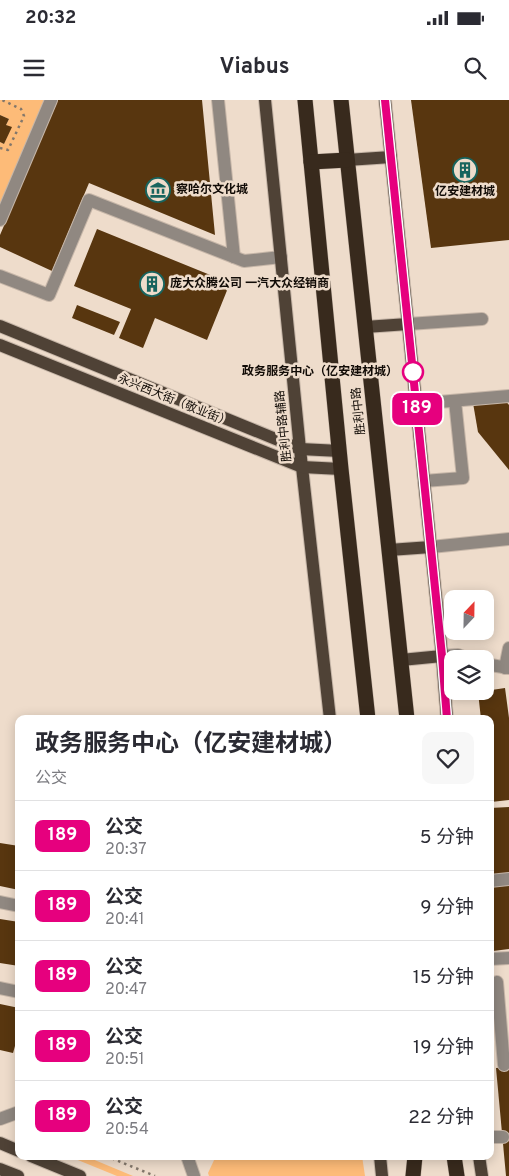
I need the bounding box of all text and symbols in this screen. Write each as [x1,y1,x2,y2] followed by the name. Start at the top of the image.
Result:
[25,6,76,30] text: 20:32
[20,54,48,82] icon: menu
[219,54,290,81] text: Viabus
[461,54,489,82] icon: search
[452,157,478,183] building icon: 亿安建材城
[145,177,171,203] museum icon: 察哈尔文化城
[176,182,248,198] place label: 察哈尔文化城
[435,184,495,200] place label: 亿安建材城
[139,271,165,297] building icon: 庞大众腾公司 一汽大众经销商
[170,276,329,292] place label: 庞大众腾公司 一汽大众经销商
[402,361,424,383] marker: 政务服务中心（亿安建材城）
[242,364,398,380] place label: 政务服务中心（亿安建材城）
[115,371,233,431] street label: 永兴西大街（敬业街）
[349,386,369,436] street label: 胜利中路
[272,389,296,463] street label: 胜利中路辅路
[388,393,446,425] line badge: 189
[402,397,432,420] text: 189
[444,590,494,640] north arrow
[444,590,494,700] map controls
[444,650,494,700] button: layers
[35,730,347,760] text: 政务服务中心（亿安建材城）
[422,732,474,784] button: heart
[35,769,67,789] text: 公交
[105,816,143,840] text: 公交
[48,824,77,847] text: 189
[420,826,474,850] text: 5 分钟
[105,840,147,860] text: 20:37
[105,886,143,910] text: 公交
[48,894,77,917] text: 189
[420,896,474,920] text: 9 分钟
[105,910,145,930] text: 20:41
[105,956,143,980] text: 公交
[48,964,77,987] text: 189
[413,966,474,990] text: 15 分钟
[105,980,147,1000] text: 20:47
[105,1026,143,1050] text: 公交
[48,1034,77,1057] text: 189
[413,1036,474,1060] text: 19 分钟
[105,1050,145,1070] text: 20:51
[105,1096,143,1120] text: 公交
[48,1104,77,1127] text: 189
[408,1106,474,1130] text: 22 分钟
[105,1120,149,1140] text: 20:54

